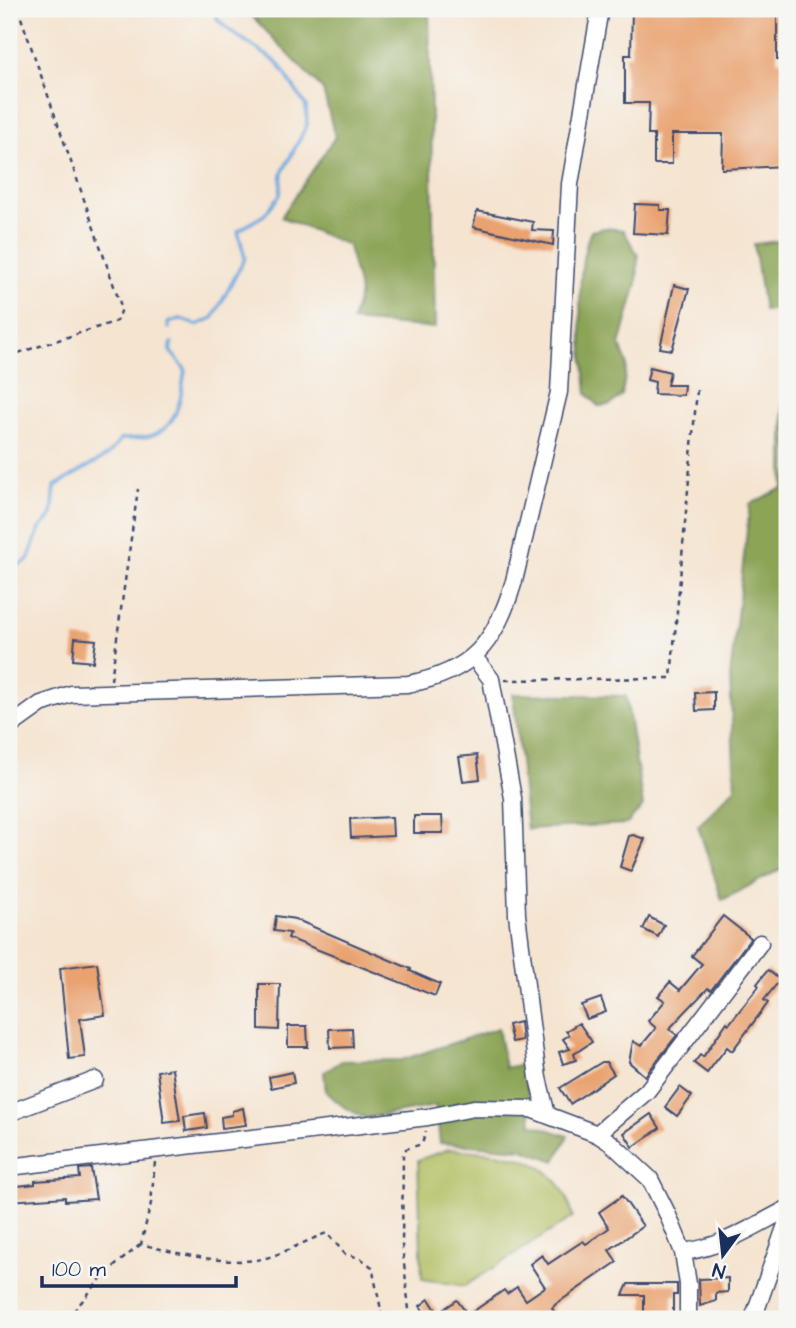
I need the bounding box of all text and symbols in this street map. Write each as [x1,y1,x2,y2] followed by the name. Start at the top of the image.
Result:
[688,1220,758,1290] north arrow
[42,1244,236,1288] scale bar
[52,1255,107,1284] text: 100 m
[710,1255,728,1285] text: N

